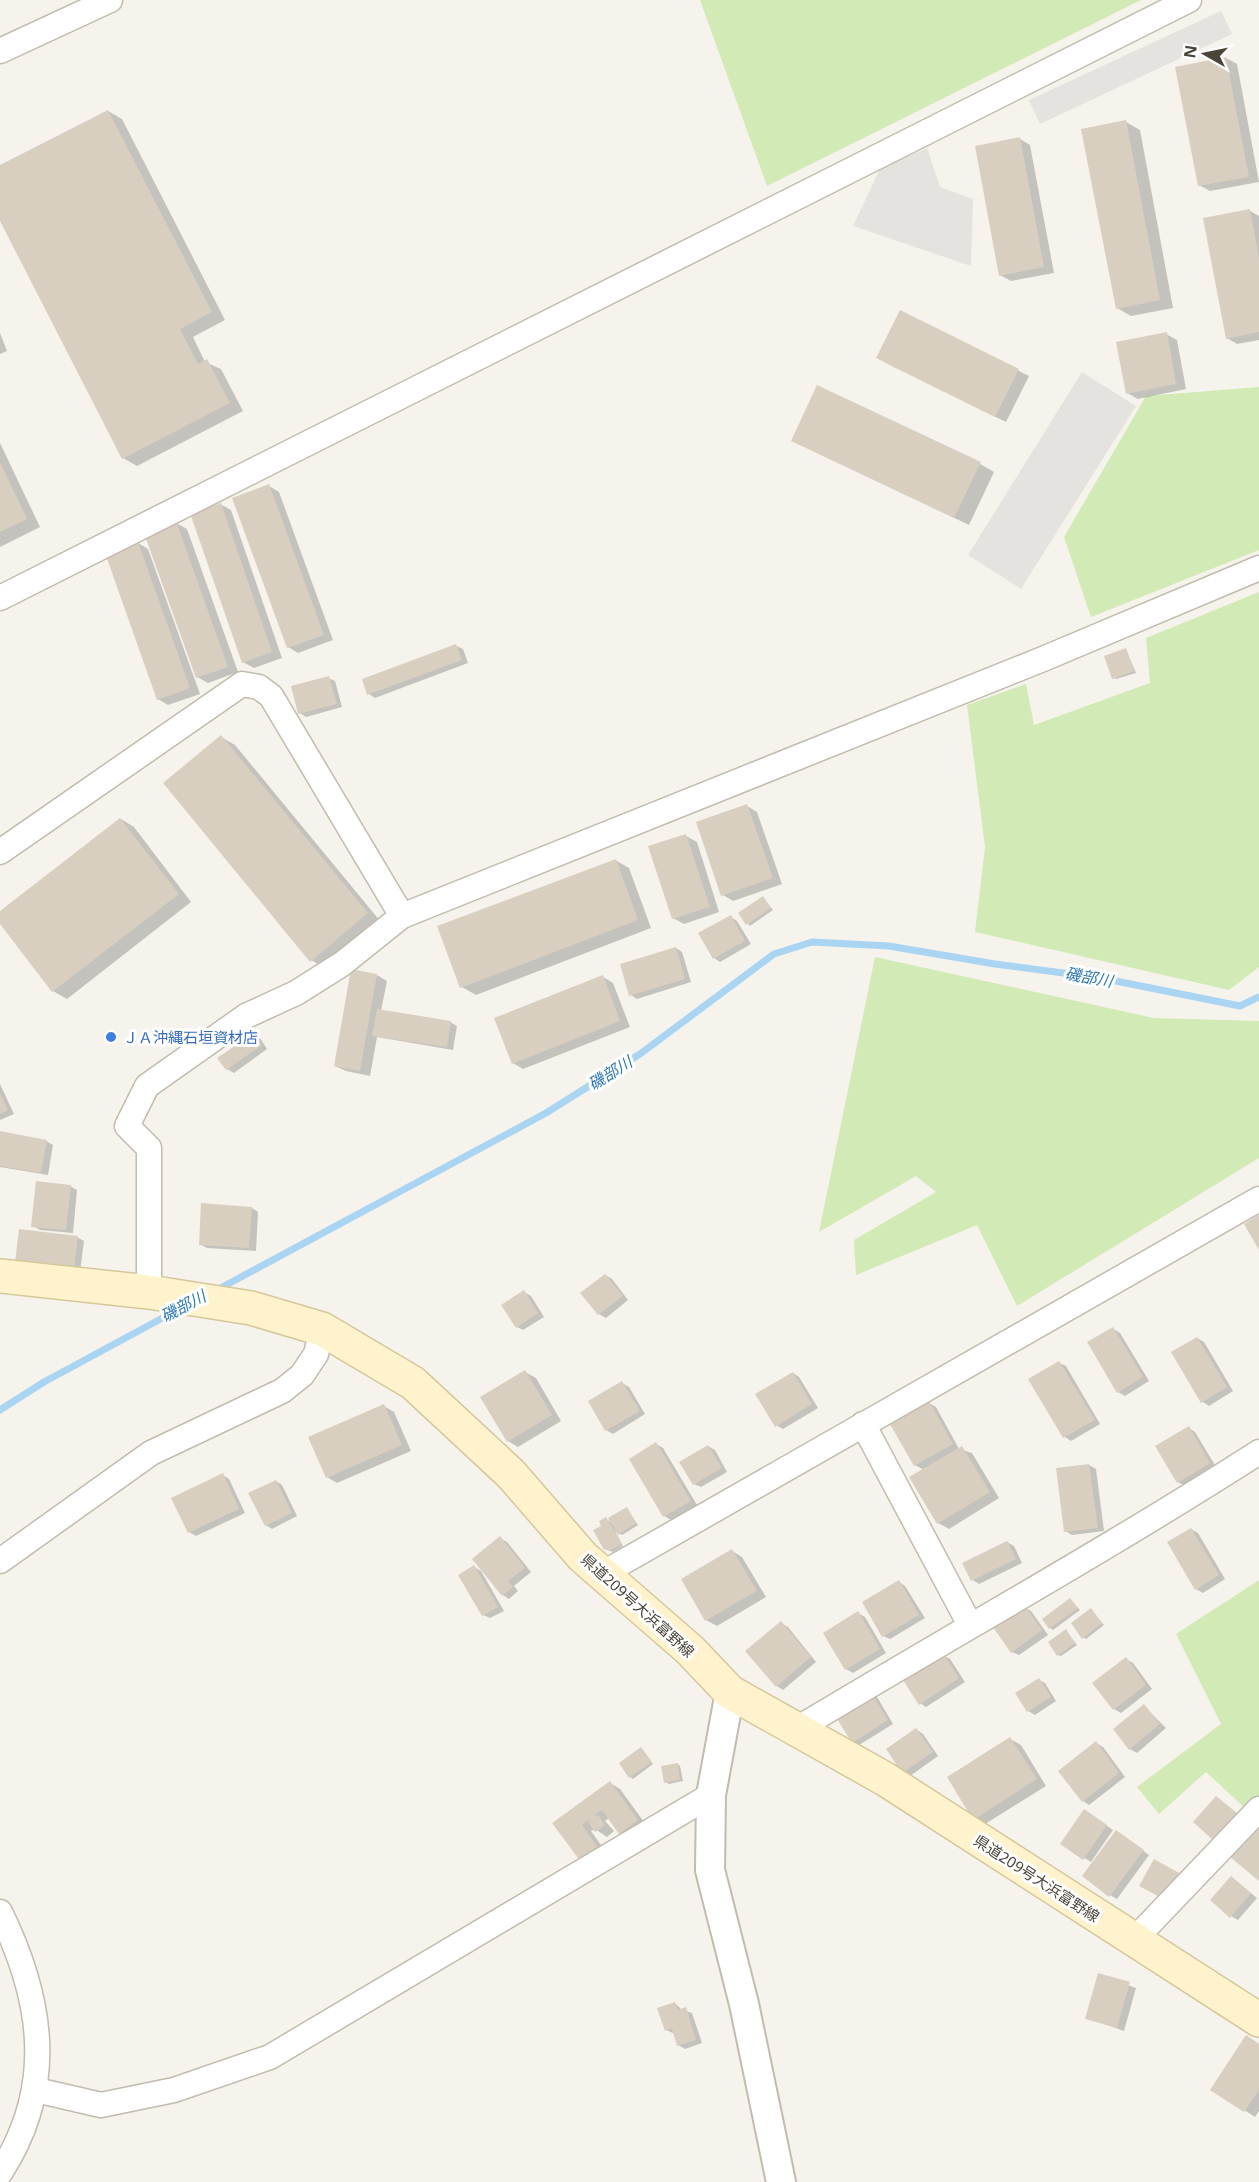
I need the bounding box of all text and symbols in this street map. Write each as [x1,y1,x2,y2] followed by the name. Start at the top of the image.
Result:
[1175,24,1235,84] north arrow
[1178,44,1202,60] text: N
[1063,962,1117,992] water label: 磯部川
[123,1027,258,1047] place label: ＪＡ沖縄石垣資材店
[104,1030,118,1044] marker: ＪＡ沖縄石垣資材店
[584,1050,638,1095] water label: 磯部川
[157,1284,211,1327] water label: 磯部川
[577,1549,699,1661] street label: 県道209号大浜富野線
[970,1830,1104,1926] street label: 県道209号大浜富野線

